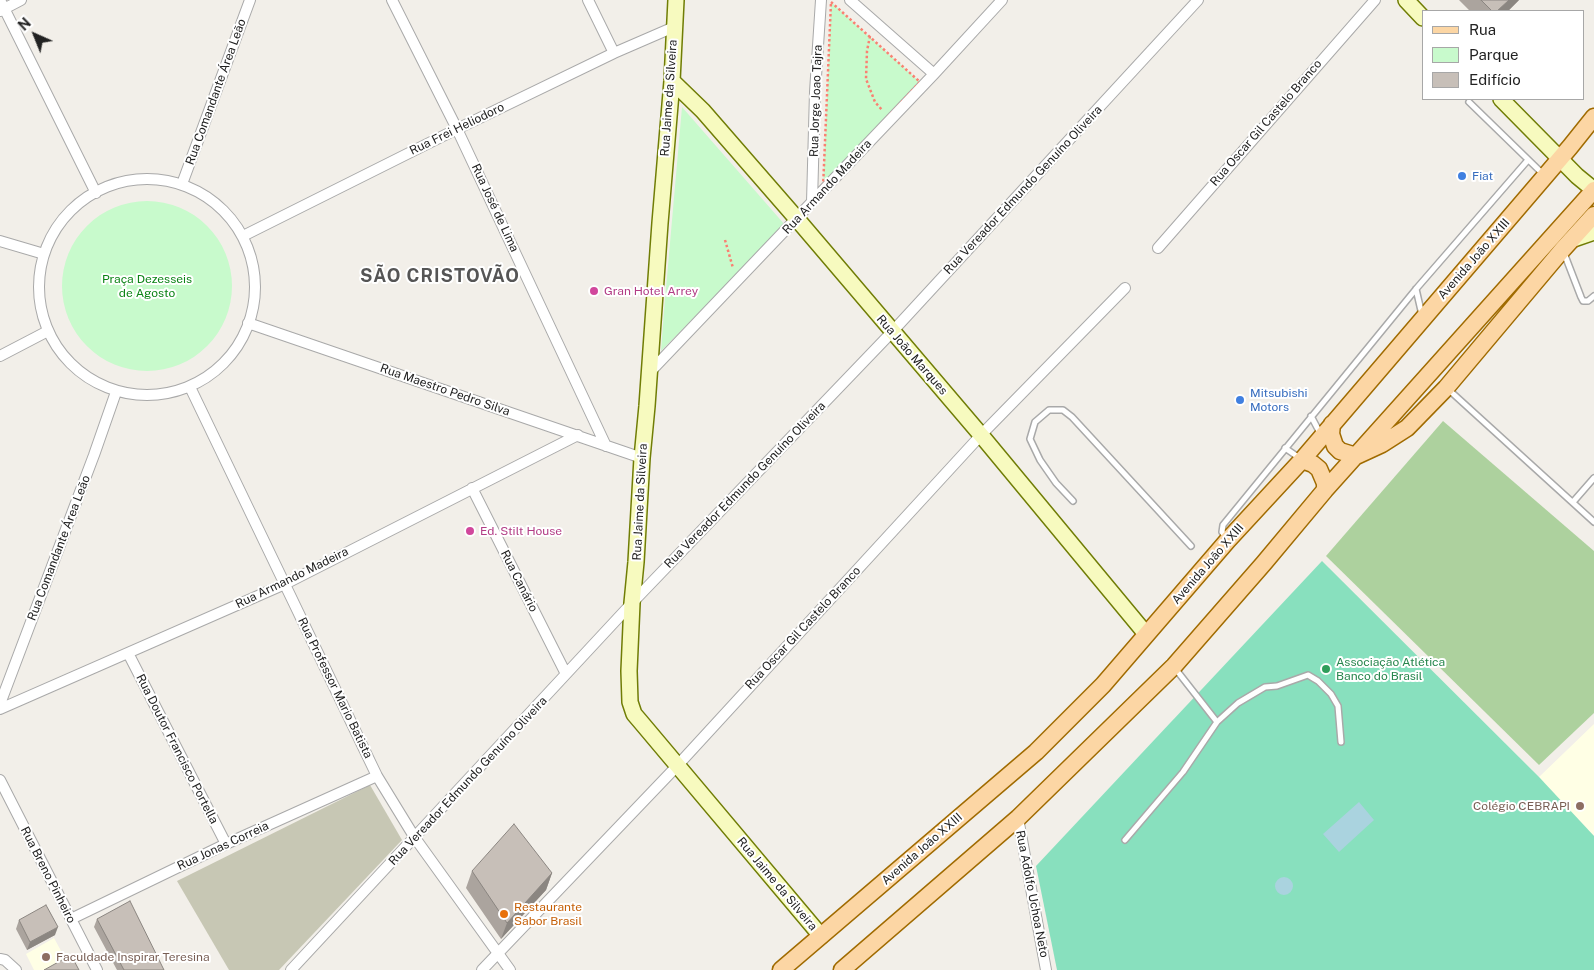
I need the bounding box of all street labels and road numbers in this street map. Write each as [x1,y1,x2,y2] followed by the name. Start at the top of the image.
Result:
[183,17,249,167] street label: Rua Comandante Área Leão
[658,39,680,157] street label: Rua Jaime da Silveira
[807,45,825,157] street label: Rua Jorge Joao Tajra
[1207,57,1325,189] street label: Rua Oscar Gil Castelo Branco
[407,100,507,158] street label: Rua Frei Heliodoro
[941,103,1105,277] street label: Rua Vereador Edmundo Genuíno Oliveira
[779,137,875,237] street label: Rua Armando Madeira
[468,162,522,254] street label: Rua José de Lima
[1435,216,1513,302] street label: Avenida João XXIII
[873,312,951,398] street label: Rua João Marques
[378,361,512,419] street label: Rua Maestro Pedro Silva
[661,399,829,571] street label: Rua Vereador Edmundo Genuíno Oliveira
[630,443,650,561] street label: Rua Jaime da Silveira
[25,473,93,623] street label: Rua Comandante Área Leão
[1169,521,1247,607] street label: Avenida João XXIII
[233,544,351,612] street label: Rua Armando Madeira
[497,548,541,614] street label: Rua Canário
[742,564,864,692] street label: Rua Oscar Gil Castelo Branco
[295,615,375,761] street label: Rua Professor Mario Batista
[133,672,221,826] street label: Rua Doutor Francisco Portella
[386,694,550,868] street label: Rua Vereador Edmundo Genuíno Oliveira
[879,810,965,888] street label: Avenida João XXIII
[175,819,271,873] street label: Rua Jonas Correia
[17,824,79,926] street label: Rua Breno Pinheiro
[1013,829,1051,959] street label: Rua Adolfo Uchoa Neto
[734,835,820,933] street label: Rua Jaime da Silveira

